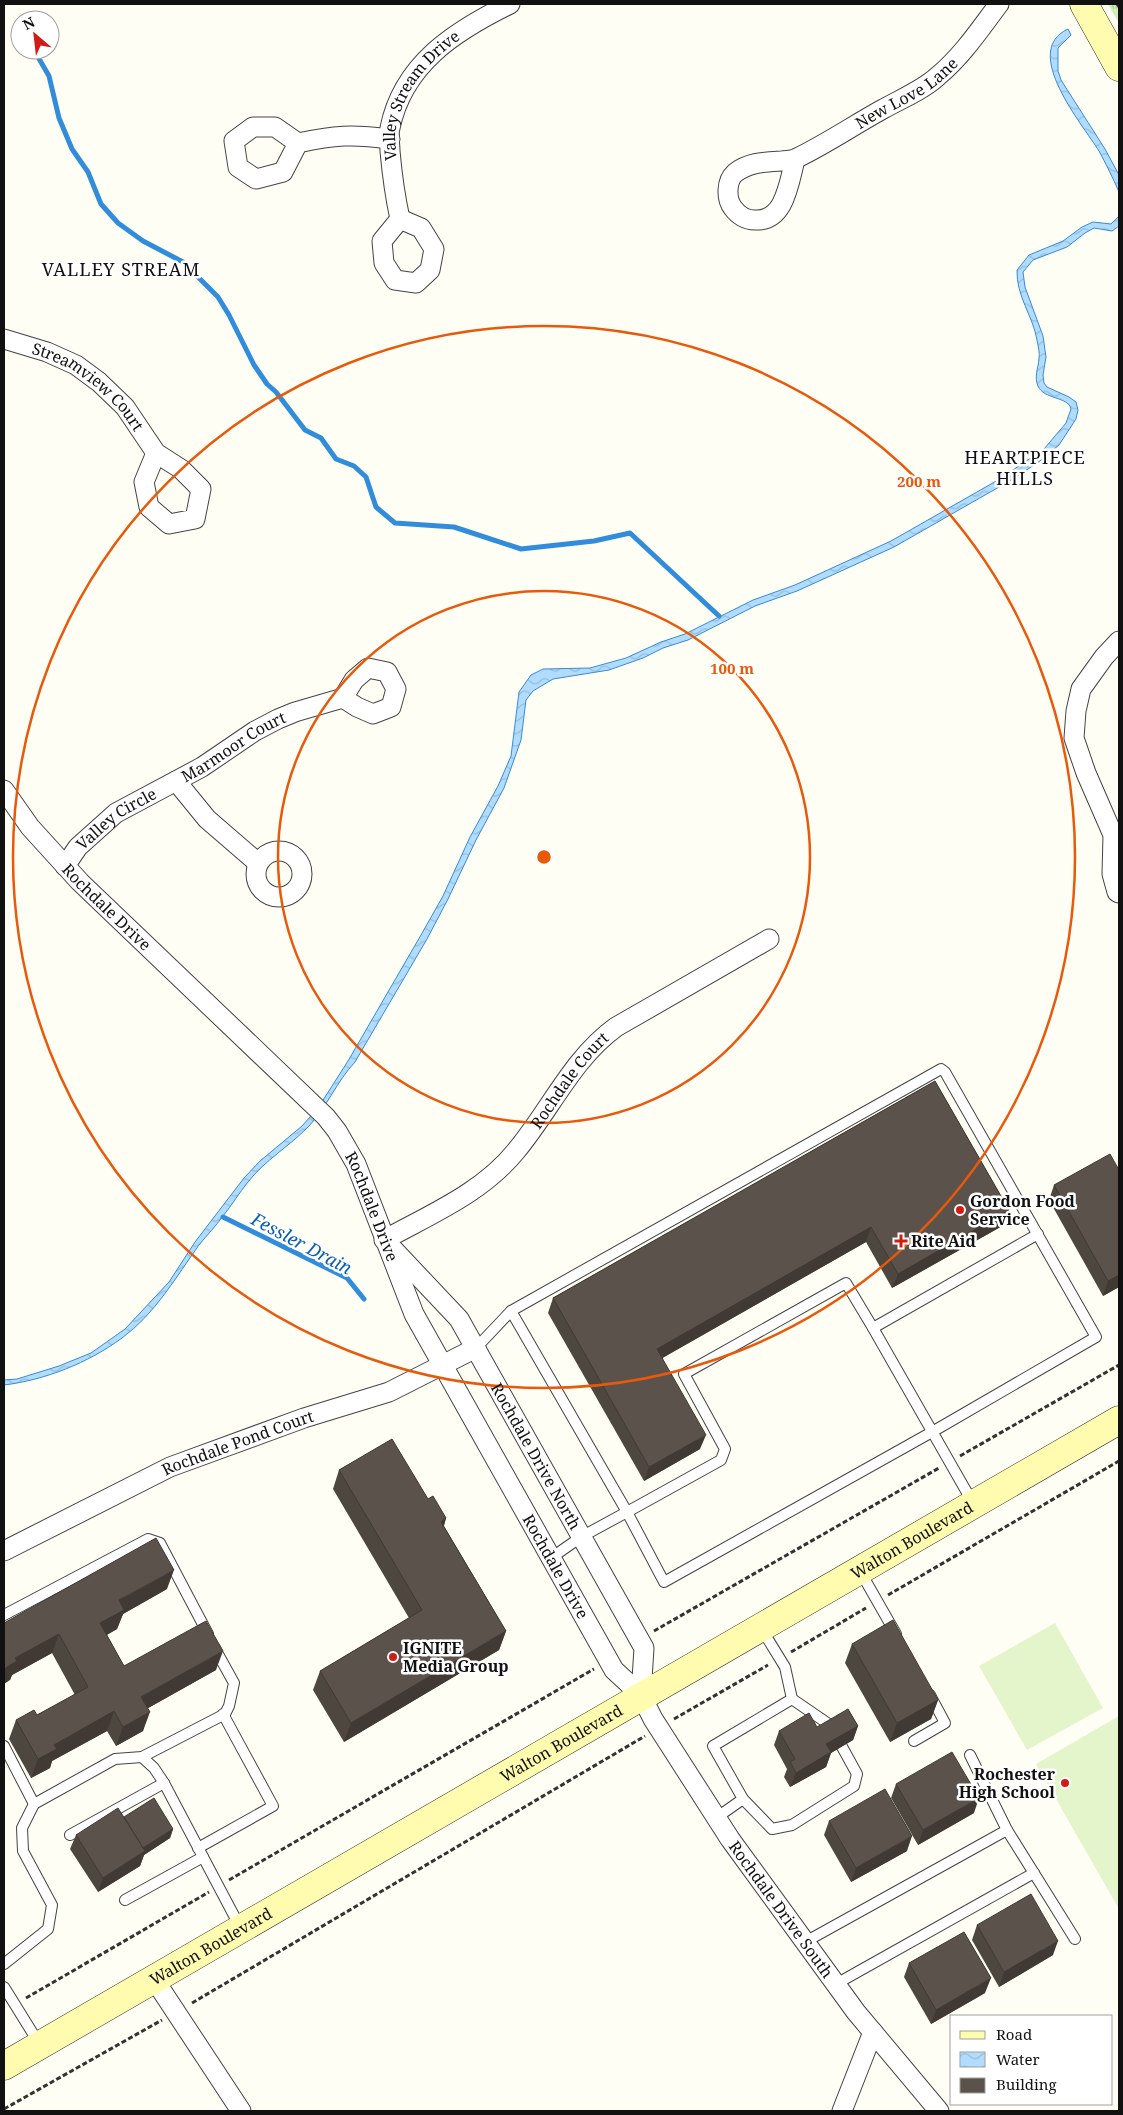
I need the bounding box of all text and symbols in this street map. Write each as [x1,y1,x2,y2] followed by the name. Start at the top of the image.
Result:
[10,10,60,60] north arrow
[19,12,38,34] text: N
[378,25,464,162] street label: Valley Stream Drive
[851,52,963,134] street label: New Love Lane
[42,257,200,281] district label: VALLEY STREAM
[30,337,149,436] street label: Streamview Court
[964,445,1086,490] district label: HEARTPIECE HILLS
[897,471,941,491] text: 200 m
[710,658,754,678] text: 100 m
[177,706,289,787] street label: Marmoor Court
[71,782,160,855] street label: Valley Circle
[535,848,553,866] centre of rings
[57,858,156,955] street label: Rochdale Drive
[525,1027,613,1133] street label: Rochdale Court
[340,1147,404,1265] street label: Rochdale Drive
[970,1190,1075,1230] place label: Gordon Food Service
[954,1204,966,1216] marker: Gordon Food Service
[247,1206,357,1280] water label: Fessler Drain
[911,1230,976,1252] place label: Rite Aid
[895,1235,907,1247] marker: Rite Aid
[486,1379,586,1534] street label: Rochdale Drive North
[158,1405,316,1480] street label: Rochdale Pond Court
[846,1496,977,1584] street label: Walton Boulevard
[518,1510,594,1623] street label: Rochdale Drive
[403,1637,509,1677] place label: IGNITE Media Group
[387,1651,399,1663] marker: IGNITE Media Group
[496,1699,627,1787] street label: Walton Boulevard
[959,1763,1056,1803] place label: Rochester High School
[1059,1777,1071,1789] marker: Rochester High School
[724,1836,839,1982] street label: Rochdale Drive South
[146,1902,276,1990] street label: Walton Boulevard
[950,2015,1113,2105] legend
[996,2024,1032,2044] text: Road
[996,2049,1039,2069] text: Water
[996,2074,1057,2094] text: Building

